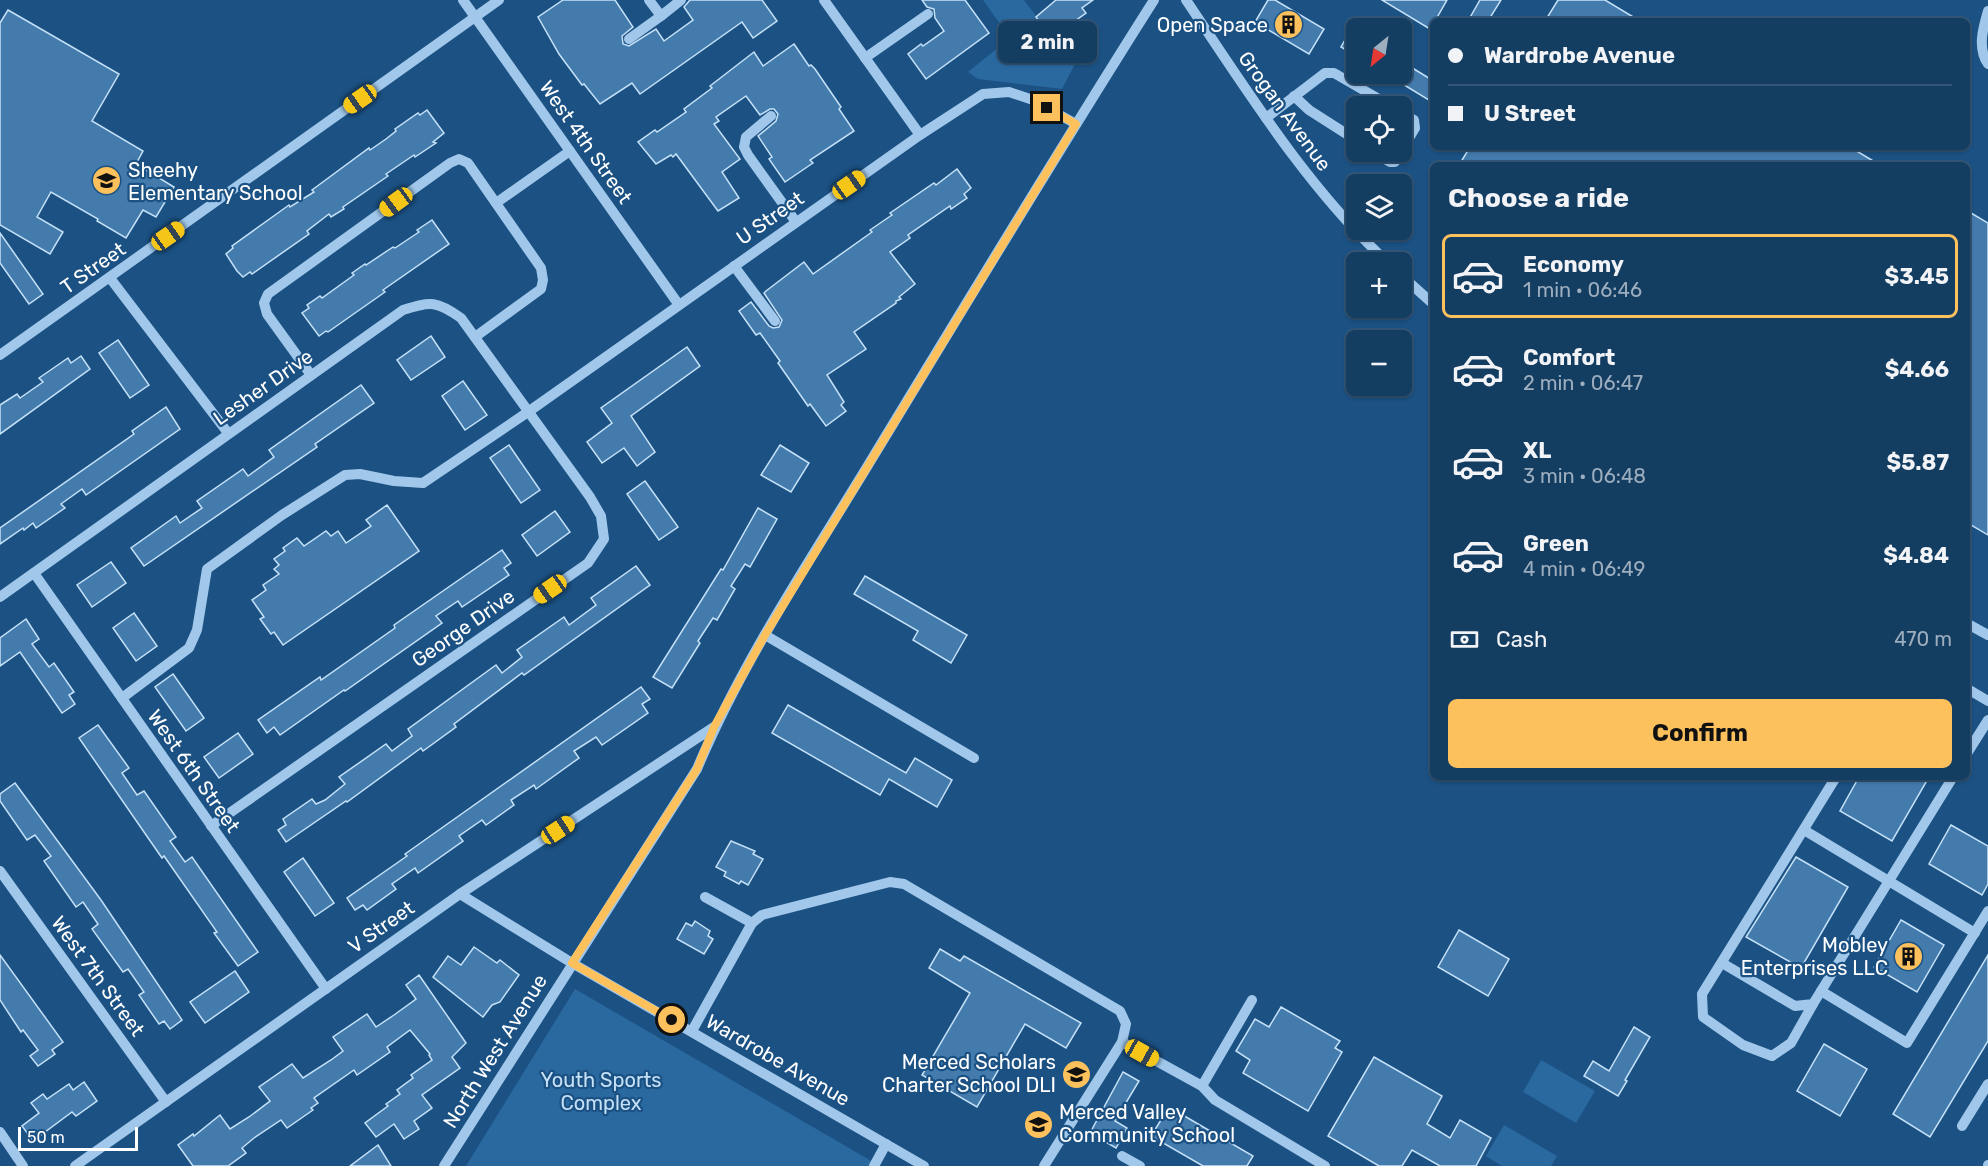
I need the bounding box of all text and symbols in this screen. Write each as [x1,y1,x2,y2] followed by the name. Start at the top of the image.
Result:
[1273,9,1305,41] building icon: Open Space
[1157,13,1268,37] place label: Open Space
[1346,18,1412,84] north arrow
[1346,18,1412,396] map controls
[998,21,1096,63] callout: 2 min
[1020,30,1075,54] text: 2 min
[1484,42,1675,69] text: Wardrobe Avenue
[1234,46,1336,176] street label: Grogan Avenue
[535,76,637,208] street label: West 4th Street
[340,81,380,117] car
[1033,94,1060,121] route end
[1346,96,1412,162] button: locate
[1484,100,1576,127] text: U Street
[128,158,303,205] place label: Sheehy Elementary School
[91,165,123,197] school or university icon: Sheehy Elementary School
[829,167,869,203] car
[1346,174,1412,240] button: layers
[1448,182,1629,214] text: Choose a ride
[376,184,416,220] car
[732,186,808,250] street label: U Street
[148,218,188,254] car
[56,237,130,299] street label: T Street
[1451,249,1505,303] icon: car
[1523,251,1624,278] text: Economy
[1346,252,1412,318] button: +
[1884,263,1949,290] text: $3.45
[1523,278,1642,302] text: 1 min · 06:46
[1346,330,1412,396] button: −
[1451,342,1505,396] icon: car
[209,344,317,430] street label: Lesher Drive
[1523,344,1615,371] text: Comfort
[1885,356,1949,383] text: $4.66
[1523,371,1643,395] text: 2 min · 06:47
[1451,435,1505,489] icon: car
[1523,437,1551,464] text: XL
[1887,449,1949,476] text: $5.87
[1523,464,1646,488] text: 3 min · 06:48
[1451,528,1505,582] icon: car
[1523,530,1589,557] text: Green
[1883,542,1949,569] text: $4.84
[1523,557,1645,581] text: 4 min · 06:49
[530,571,570,607] car
[407,584,519,672] street label: George Drive
[1448,623,1481,656] icon: cash
[1496,626,1547,653] text: Cash
[1894,627,1952,651] text: 470 m
[1448,699,1952,768] button: Confirm
[143,705,245,837] street label: West 6th Street
[538,813,578,847] car
[343,895,419,958] street label: V Street
[46,911,150,1041] street label: West 7th Street
[1741,933,1888,980] place label: Mobley Enterprises LLC
[1893,940,1925,972] building icon: Mobley Enterprises LLC
[438,970,552,1132] street label: North West Avenue
[658,1006,685,1033] route start
[702,1009,854,1111] street label: Wardrobe Avenue
[1122,1036,1162,1070] car
[882,1050,1056,1097] place label: Merced Scholars Charter School DLI
[1061,1058,1093,1090] school or university icon: Merced Scholars Charter School DLI
[540,1068,662,1115] park label: Youth Sports Complex
[1059,1100,1235,1147] place label: Merced Valley Community School
[1022,1108,1054,1140] school or university icon: Merced Valley Community School
[18,1124,138,1152] scale bar
[27,1128,65,1147] text: 50 m

